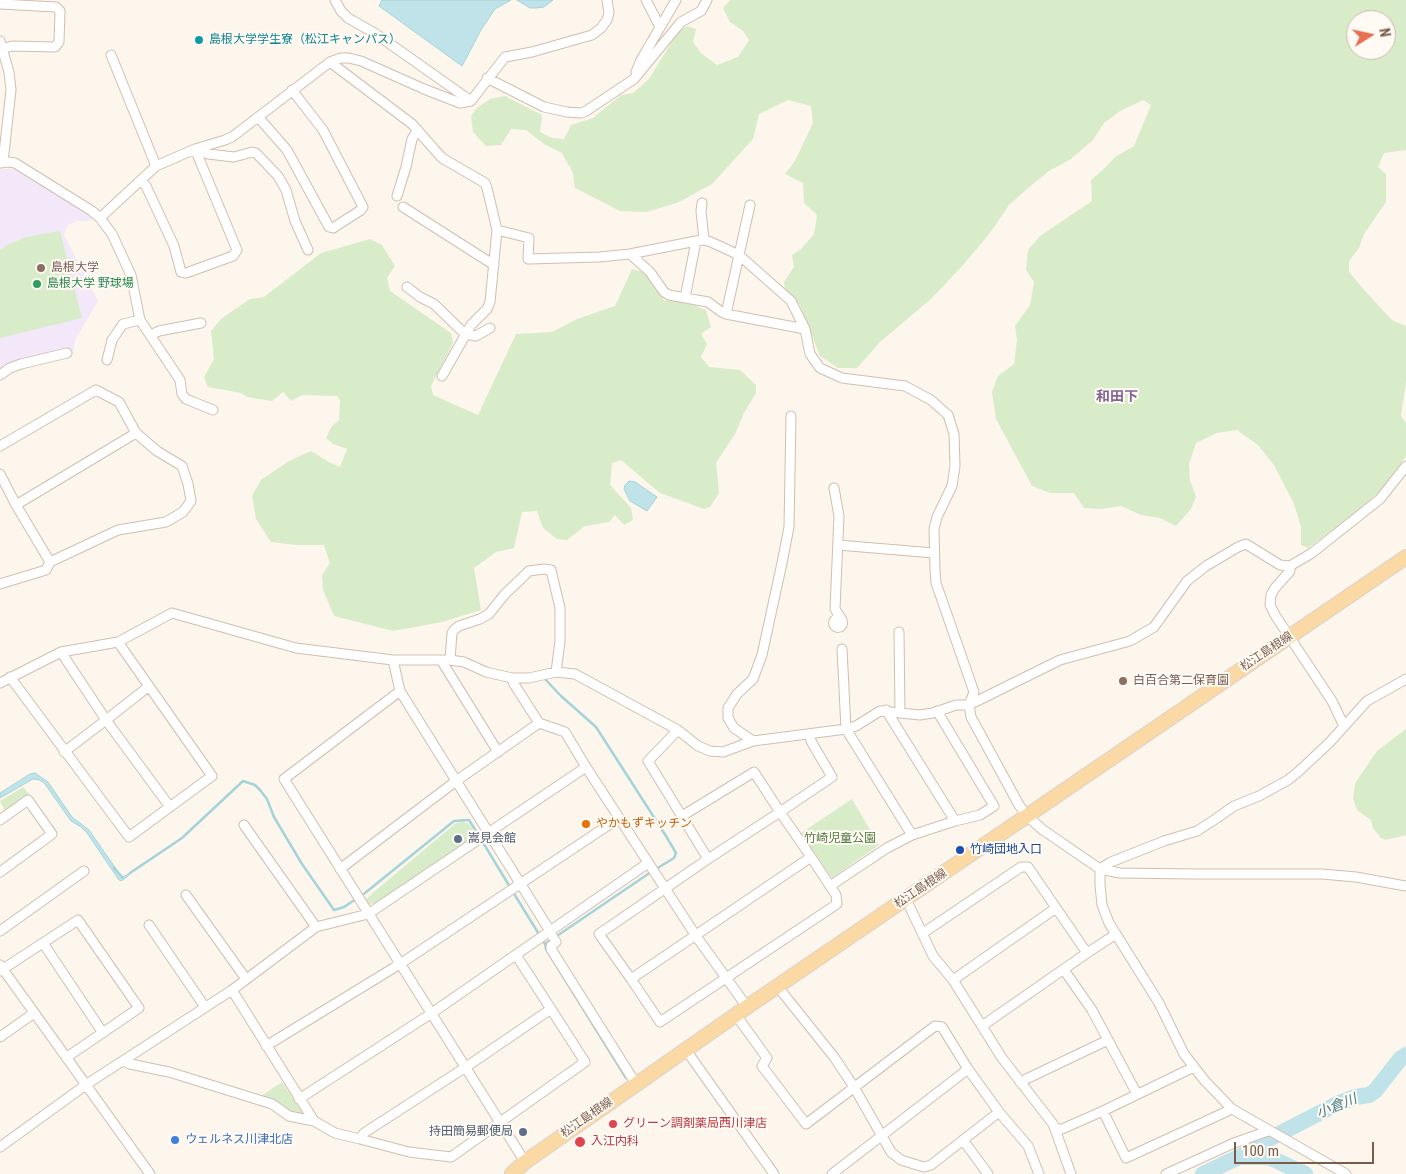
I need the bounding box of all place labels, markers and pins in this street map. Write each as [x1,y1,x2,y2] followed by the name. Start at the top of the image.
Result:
[209,33,401,47] place label: 島根大学学生寮（松江キャンパス）
[193,34,205,46] marker: 島根大学学生寮（松江キャンパス）
[51,261,99,275] place label: 島根大学
[35,262,47,274] marker: 島根大学
[47,277,134,291] place label: 島根大学 野球場
[31,278,43,290] marker: 島根大学 野球場
[1133,674,1229,688] place label: 白百合第二保育園
[1117,675,1129,687] marker: 白百合第二保育園
[596,817,692,831] place label: やかもずキッチン
[580,818,592,830] marker: やかもずキッチン
[468,832,516,846] place label: 嵩見会館
[452,833,464,845] marker: 嵩見会館
[970,843,1042,857] place label: 竹崎団地入口
[954,844,966,856] marker: 竹崎団地入口
[623,1117,767,1131] place label: グリーン調剤薬局西川津店
[607,1118,619,1130] marker: グリーン調剤薬局西川津店
[429,1125,513,1139] place label: 持田簡易郵便局
[517,1126,529,1138] marker: 持田簡易郵便局
[185,1133,293,1147] place label: ウェルネス川津北店
[169,1134,181,1146] marker: ウェルネス川津北店
[573,1135,587,1149] marker: 入江内科
[591,1135,639,1149] place label: 入江内科

